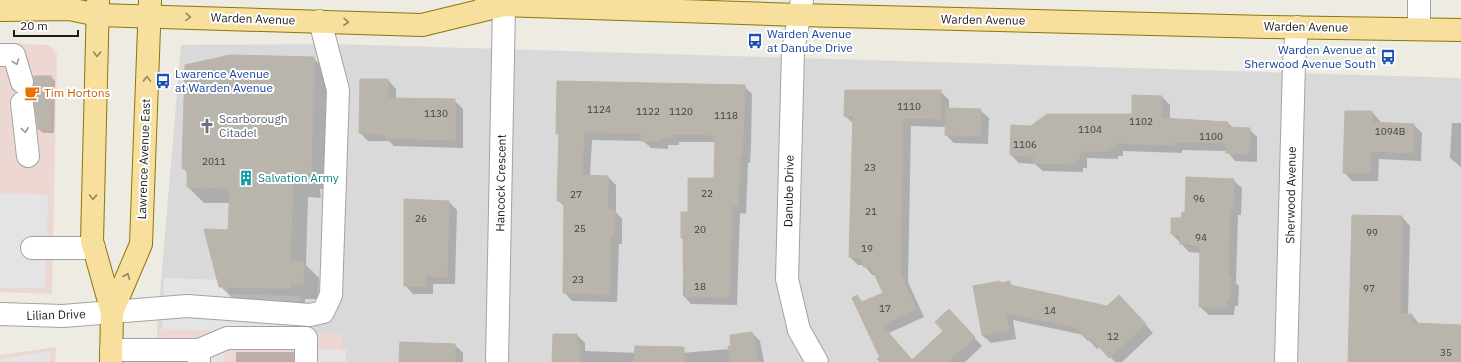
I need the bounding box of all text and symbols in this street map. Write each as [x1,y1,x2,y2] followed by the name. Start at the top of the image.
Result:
[210,10,296,27] street label: Warden Avenue
[941,11,1026,28] street label: Warden Avenue
[14,12,78,38] scale bar
[185,13,191,21] one-way arrow
[20,18,48,33] text: 20 m
[343,18,349,26] one-way arrow
[1264,18,1349,35] street label: Warden Avenue
[767,26,853,55] place label: Warden Avenue at Danube Drive
[746,32,764,50] bus stop icon: Warden Avenue at Danube Drive
[1244,42,1376,71] place label: Warden Avenue at Sherwood Avenue South
[1379,48,1397,66] bus stop icon: Warden Avenue at Sherwood Avenue South
[93,51,102,57] one-way arrow
[11,59,20,66] one-way arrow
[175,66,273,95] place label: Lwarence Avenue at Warden Avenue
[154,72,172,90] bus stop icon: Lwarence Avenue at Warden Avenue
[143,76,151,82] one-way arrow
[23,84,41,102] cafe icon: Tim Hortons
[44,85,111,100] place label: Tim Hortons
[134,98,153,220] street label: Lawrence Avenue East
[897,100,921,113] house number: 1110
[587,103,611,116] house number: 1124
[636,105,660,118] house number: 1122
[669,105,693,118] house number: 1120
[424,107,448,120] house number: 1130
[714,109,738,122] house number: 1118
[219,111,288,140] place label: Scarborough Citadel
[1129,115,1153,128] house number: 1102
[198,117,216,135] church icon: Scarborough Citadel
[1078,123,1102,136] house number: 1104
[1375,125,1405,138] house number: 1094B
[20,126,29,133] one-way arrow
[1199,130,1223,143] house number: 1100
[492,134,509,232] street label: Hancock Crescent
[1013,138,1037,151] house number: 1106
[1282,146,1299,244] street label: Sherwood Avenue
[780,154,797,227] street label: Danube Drive
[202,155,226,168] house number: 2011
[864,161,876,174] house number: 23
[237,169,255,187] building icon: Salvation Army
[258,170,339,185] place label: Salvation Army
[701,187,713,200] house number: 22
[570,188,582,201] house number: 27
[1193,192,1205,205] house number: 96
[89,194,97,200] one-way arrow
[865,205,877,218] house number: 21
[415,212,427,225] house number: 26
[574,222,586,235] house number: 25
[694,223,706,236] house number: 20
[1366,226,1378,239] house number: 99
[1195,231,1207,244] house number: 94
[861,242,873,255] house number: 19
[123,273,131,280] one-way arrow
[572,273,584,286] house number: 23
[694,280,706,293] house number: 18
[1363,282,1375,295] house number: 97
[879,302,891,315] house number: 17
[1044,304,1056,317] house number: 14
[26,306,86,323] street label: Lilian Drive
[1107,330,1119,343] house number: 12
[1440,346,1452,359] house number: 35

